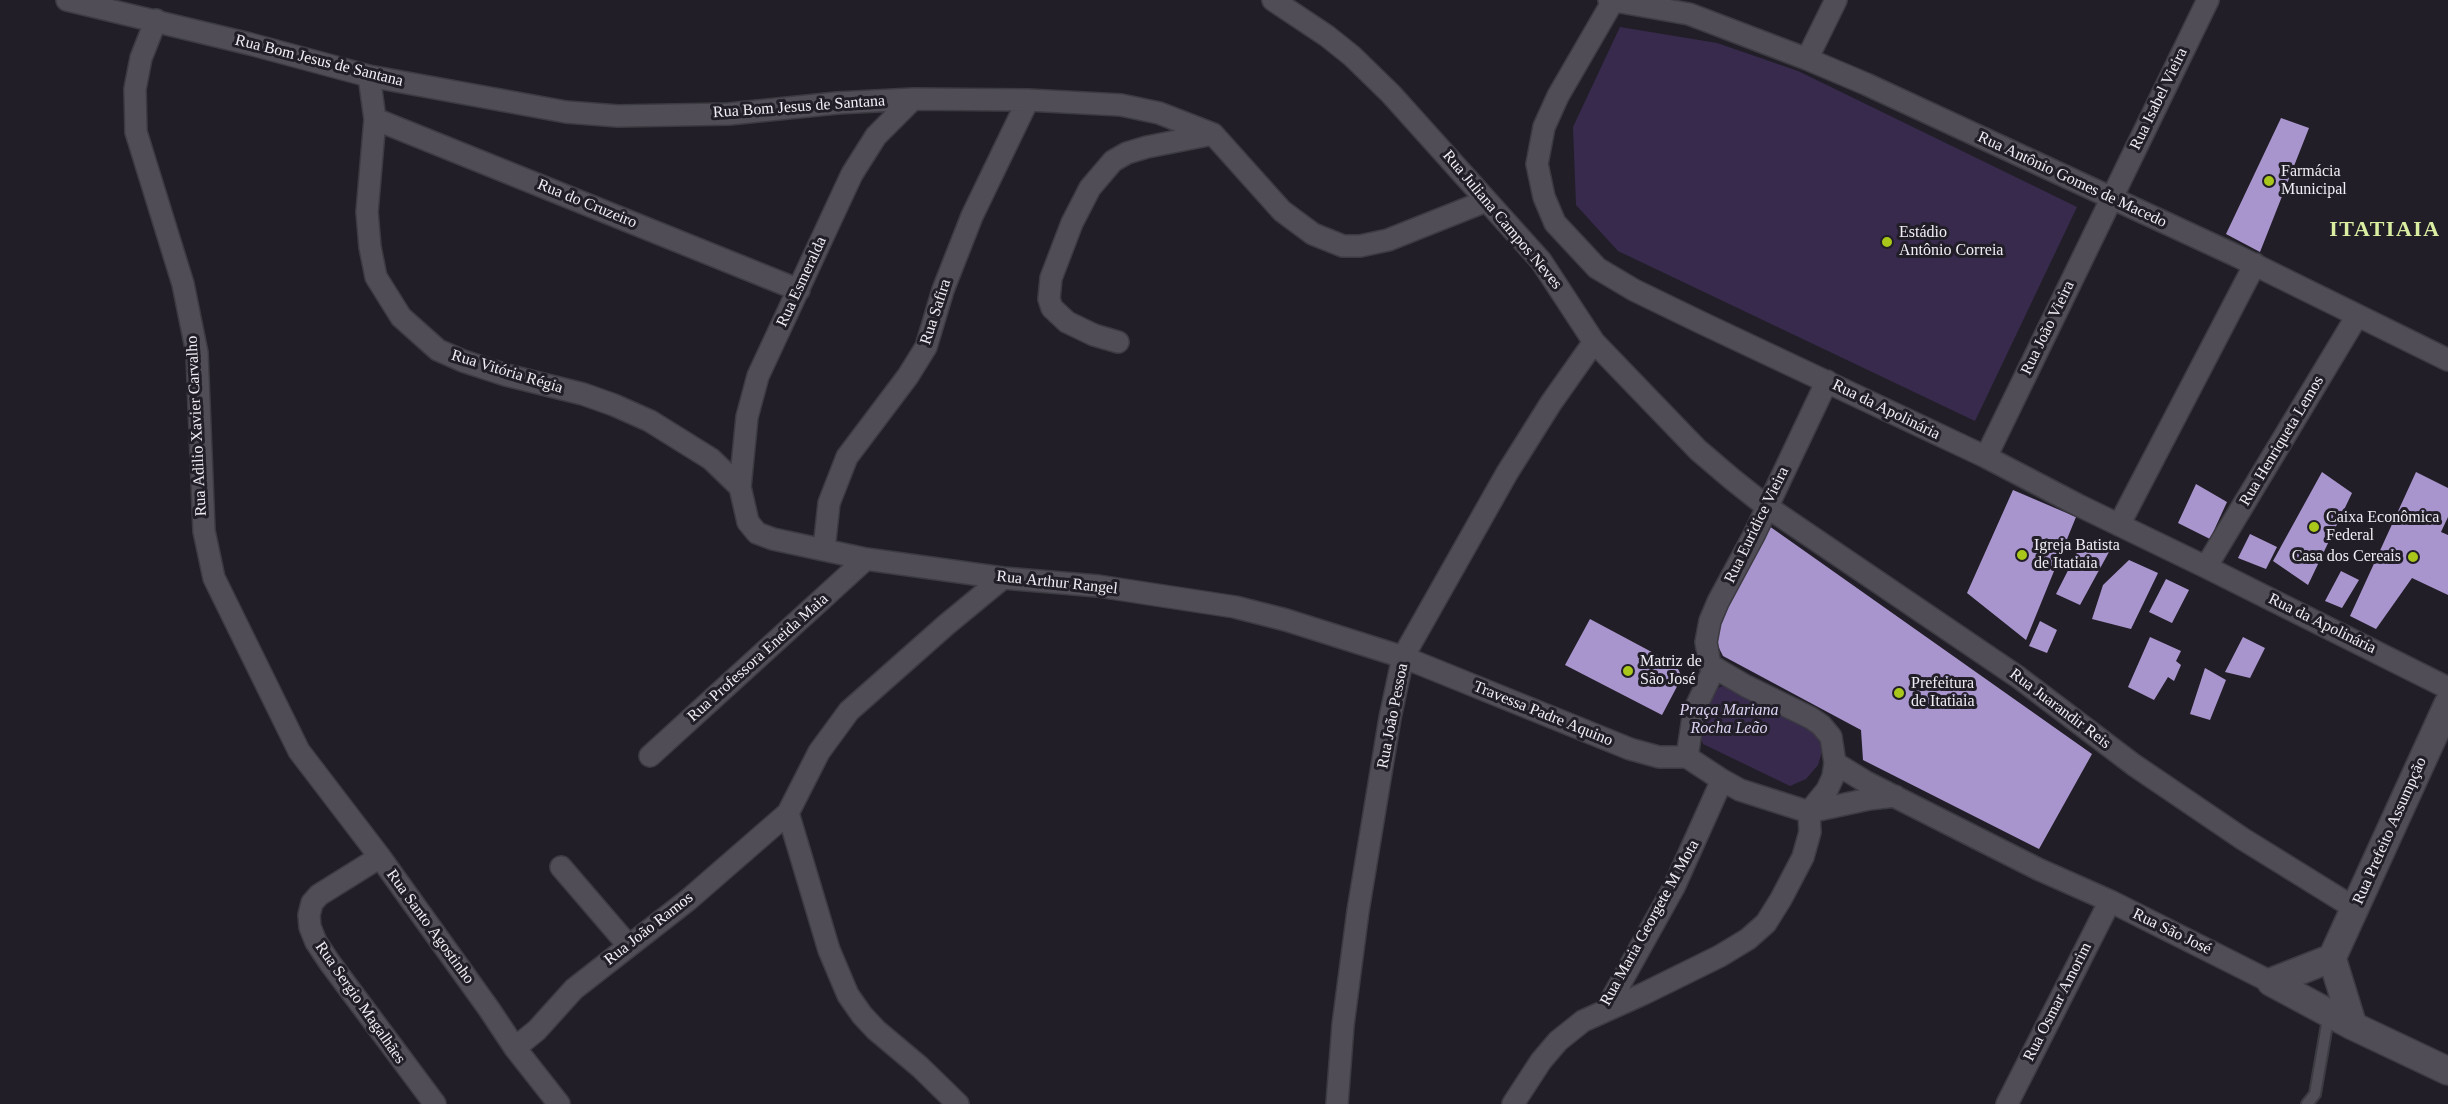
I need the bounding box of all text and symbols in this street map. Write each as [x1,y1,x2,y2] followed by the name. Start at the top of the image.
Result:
[233,31,405,91] street label: Rua Bom Jesus de Santana
[2126,45,2192,153] street label: Rua Isabel Vieira
[712,91,886,123] street label: Rua Bom Jesus de Santana
[1975,128,2169,232] street label: Rua Antônio Gomes de Macedo
[1438,147,1566,293] street label: Rua Juliana Campos Neves
[2281,162,2347,200] place label: Farmácia Municipal
[2262,174,2276,188] marker: Farmácia Municipal
[534,175,640,233] street label: Rua do Cruzeiro
[2329,217,2441,243] district label: ITATIAIA
[1899,223,2003,261] place label: Estádio Antônio Correia
[773,234,831,330] street label: Rua Esmeralda
[1880,235,1894,249] marker: Estádio Antônio Correia
[916,277,956,347] street label: Rua Safira
[2017,278,2079,378] street label: Rua João Vieira
[183,335,211,517] street label: Rua Adilio Xavier Carvalho
[449,346,565,398] street label: Rua Vitória Régia
[2236,372,2328,510] street label: Rua Henriqueta Lemos
[1829,376,1943,444] street label: Rua da Apolinária
[1721,464,1793,586] street label: Rua Euridice Vieira
[2326,508,2439,546] place label: Caixa Econômica Federal
[2307,520,2321,534] marker: Caixa Econômica Federal
[2034,536,2120,574] place label: Igreja Batista de Itatiaia
[2292,547,2401,567] place label: Casa dos Cereais
[2015,548,2029,562] marker: Igreja Batista de Itatiaia
[2406,550,2420,564] marker: Casa dos Cereais
[995,567,1119,599] street label: Rua Arthur Rangel
[684,590,832,726] street label: Rua Professora Eneida Maia
[2265,590,2379,658] street label: Rua da Apolinária
[1640,652,1702,690] place label: Matriz de São José
[1373,662,1413,770] street label: Rua João Pessoa
[1621,664,1635,678] marker: Matriz de São José
[2006,665,2114,753] street label: Rua Juarandir Reis
[1911,674,1975,712] place label: Prefeitura de Itatiaia
[1470,677,1616,751] street label: Travessa Padre Aquino
[1892,686,1906,700] marker: Prefeitura de Itatiaia
[1679,701,1779,739] park label: Praça Mariana Rocha Leão
[2349,754,2431,908] street label: Rua Prefeito Assumpção
[1596,837,1704,1009] street label: Rua Maria Georgete M Mota
[382,866,478,988] street label: Rua Santo Agostinho
[601,888,697,970] street label: Rua João Ramos
[2129,905,2215,959] street label: Rua São José
[311,938,409,1068] street label: Rua Sergio Magalhães
[2020,939,2096,1065] street label: Rua Osmar Amorim

